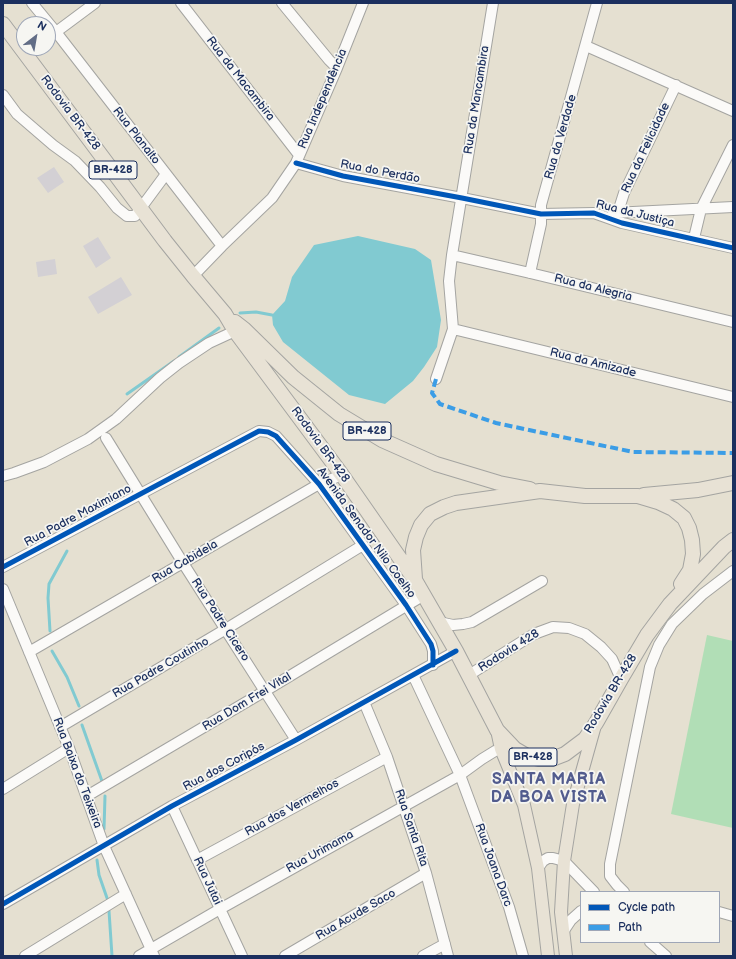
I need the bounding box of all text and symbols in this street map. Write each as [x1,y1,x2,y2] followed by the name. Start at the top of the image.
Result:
[16,16,56,56] north arrow
[35,18,49,34] text: N
[203,34,277,124] street label: Rua da Macambira
[461,45,493,155] street label: Rua da Mancambira
[295,47,351,151] street label: Rua Independência
[37,73,103,153] street label: Rodovia BR-428
[542,93,580,181] street label: Rua da Verdade
[619,100,673,196] street label: Rua da Felicidade
[109,105,163,167] street label: Rua Planalto
[339,157,421,187] street label: Rua do Perdão
[89,161,137,179] road number: BR-428
[594,197,676,231] street label: Rua da Justiça
[552,271,634,305] street label: Rua da Alegria
[548,345,638,381] street label: Rua da Amizade
[288,404,352,486] street label: Rodovia BR-428
[343,422,391,440] road number: BR-428
[314,465,418,601] street label: Avenida Senador Nilo Coelho
[22,482,134,550] street label: Rua Padre Maximiano
[150,537,220,587] street label: Rua Cabidela
[188,576,252,664] street label: Rua Padre Cicero
[476,627,542,675] street label: Rodovia 428
[110,635,212,701] street label: Rua Padre Coutinho
[582,652,640,736] street label: Rodovia BR-428
[200,670,294,734] street label: Rua Dom Frei Vital
[49,716,105,830] street label: Rua Baixa do Teixeira
[181,739,267,795] street label: Rua dos Coripós
[509,748,557,766] road number: BR-428
[491,770,607,808] district label: SANTA MARIA DA BOA VISTA
[243,776,341,840] street label: Rua dos Vermelhos
[391,787,431,869] street label: Rua Santa Rita
[471,821,515,909] street label: Rua Joana Darc
[284,828,356,876] street label: Rua Urimama
[190,855,224,907] street label: Rua Jutai
[313,886,399,944] street label: Rua Acude Saco
[580,891,720,943] legend
[618,900,675,915] text: Cycle path
[618,920,642,935] text: Path

